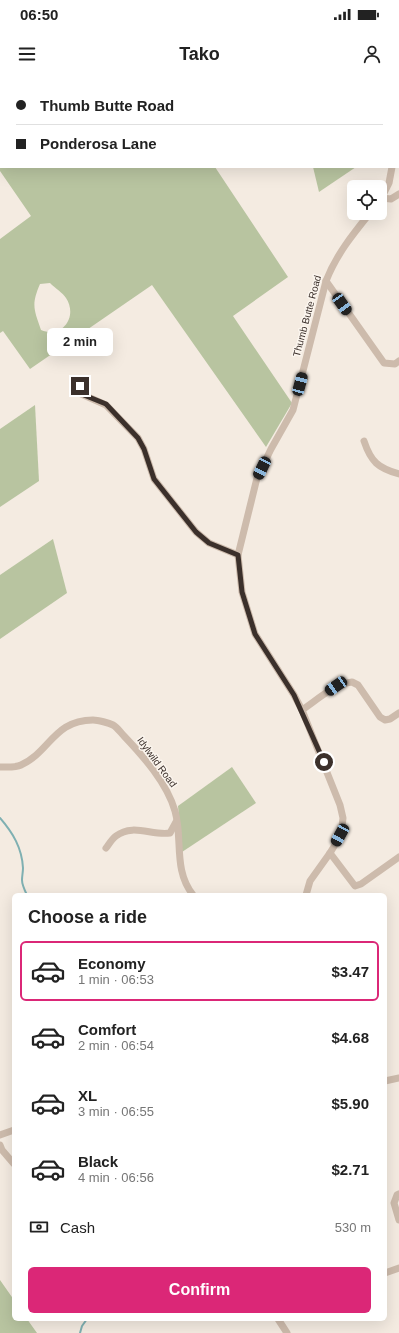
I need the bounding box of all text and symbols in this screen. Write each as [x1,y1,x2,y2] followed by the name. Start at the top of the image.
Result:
[20,6,58,23] text: 06:50
[16,43,38,65] icon: menu
[361,43,383,65] icon: person
[179,44,220,64] text: Tako
[40,97,174,114] text: Thumb Butte Road
[40,135,157,152] text: Ponderosa Lane
[347,180,387,220] map controls
[347,180,387,220] button: locate
[291,274,323,358] street label: Thumb Butte Road
[330,291,354,317] car
[47,328,113,356] callout: 2 min
[63,334,97,349] text: 2 min
[291,371,309,397] car
[71,377,89,395] route end
[251,455,273,481] car
[323,674,349,698] car
[135,735,179,789] street label: Idylwild Road
[315,753,333,771] route start
[329,822,351,848] car
[28,907,147,927] text: Choose a ride
[30,953,66,989] icon: car
[78,955,146,972] text: Economy
[331,963,369,980] text: $3.47
[78,972,154,987] text: 1 min · 06:53
[30,1019,66,1055] icon: car
[78,1021,136,1038] text: Comfort
[331,1029,369,1046] text: $4.68
[78,1038,154,1053] text: 2 min · 06:54
[30,1085,66,1121] icon: car
[78,1087,97,1104] text: XL
[331,1095,369,1112] text: $5.90
[78,1104,154,1119] text: 3 min · 06:55
[30,1151,66,1187] icon: car
[78,1153,118,1170] text: Black
[331,1161,369,1178] text: $2.71
[78,1170,154,1185] text: 4 min · 06:56
[28,1216,50,1238] icon: cash
[60,1219,95,1236] text: Cash
[335,1220,371,1235] text: 530 m
[28,1267,371,1313] button: Confirm

